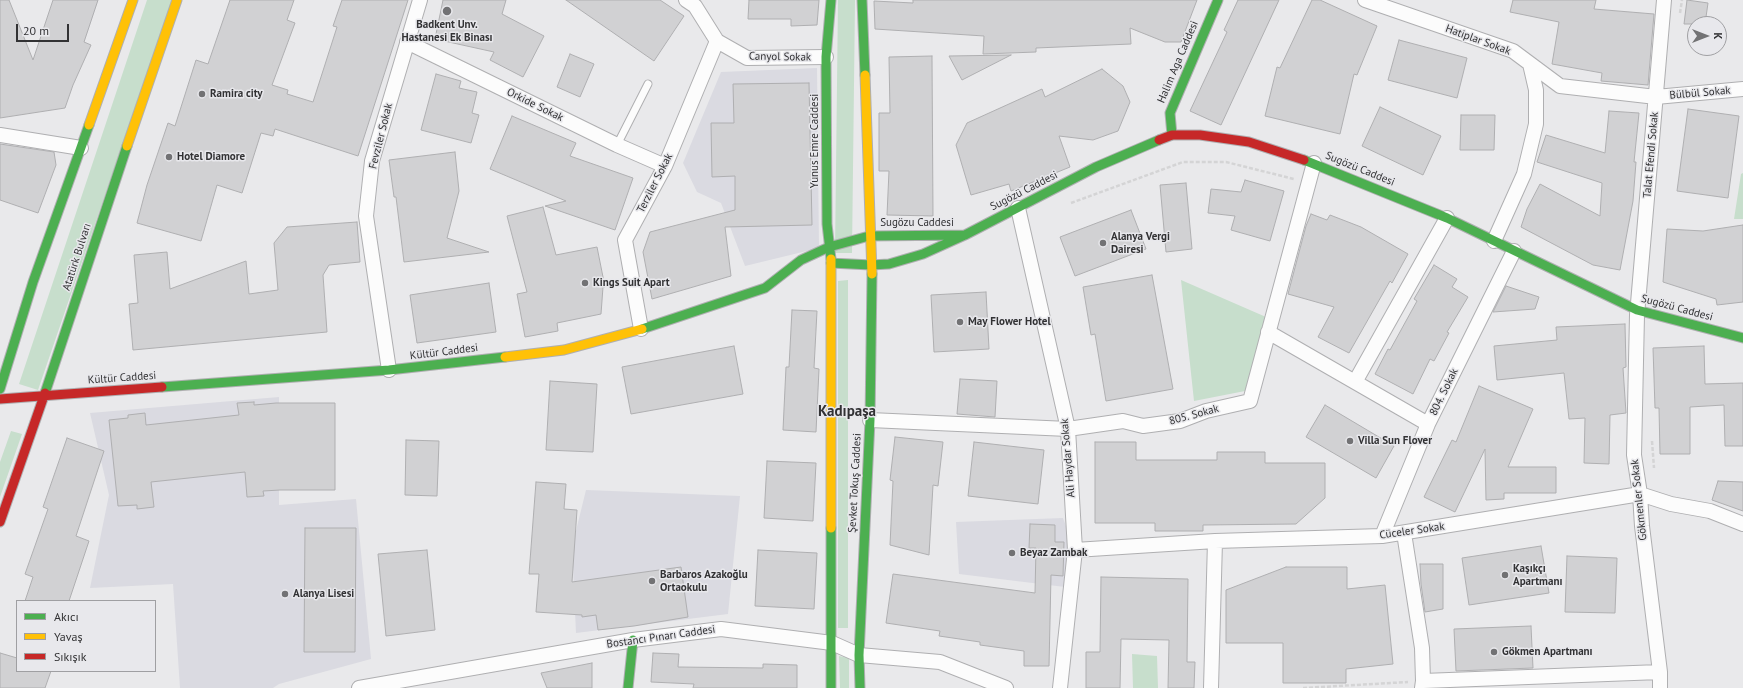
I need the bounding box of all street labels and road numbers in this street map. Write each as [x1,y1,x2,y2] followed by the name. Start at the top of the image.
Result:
[1155,19,1201,105] street label: Halim Aga Caddesi
[1444,22,1512,58] street label: Hatiplar Sokak
[749,50,811,64] street label: Canyol Sokak
[1669,84,1731,102] street label: Bülbül Sokak
[504,86,566,124] street label: Orkide Sokak
[808,94,822,188] street label: Yunus Emre Caddesi
[366,102,396,170] street label: Fevziler Sokak
[1641,112,1661,198] street label: Talat Efendi Sokak
[1323,149,1397,189] street label: Sugözü Caddesi
[634,151,676,215] street label: Terziler Sokak
[988,168,1060,214] street label: Sugözü Caddesi
[880,216,954,230] street label: Sugözu Caddesi
[60,222,94,292] street label: Atatürk Bulvarı
[1640,292,1714,324] street label: Sugözü Caddesi
[409,341,479,363] street label: Kültür Caddesi
[1427,366,1461,418] street label: 804. Sokak
[87,369,157,387] street label: Kültür Caddesi
[1168,402,1220,428] street label: 805. Sokak
[1058,418,1078,498] street label: Ali Haydar Sokak
[846,433,864,533] street label: Şevket Tokuş Caddesi
[1628,459,1650,541] street label: Gökmenler Sokak
[1379,520,1445,542] street label: Cüceler Sokak
[606,623,716,651] street label: Bostancı Pınarı Caddesi

